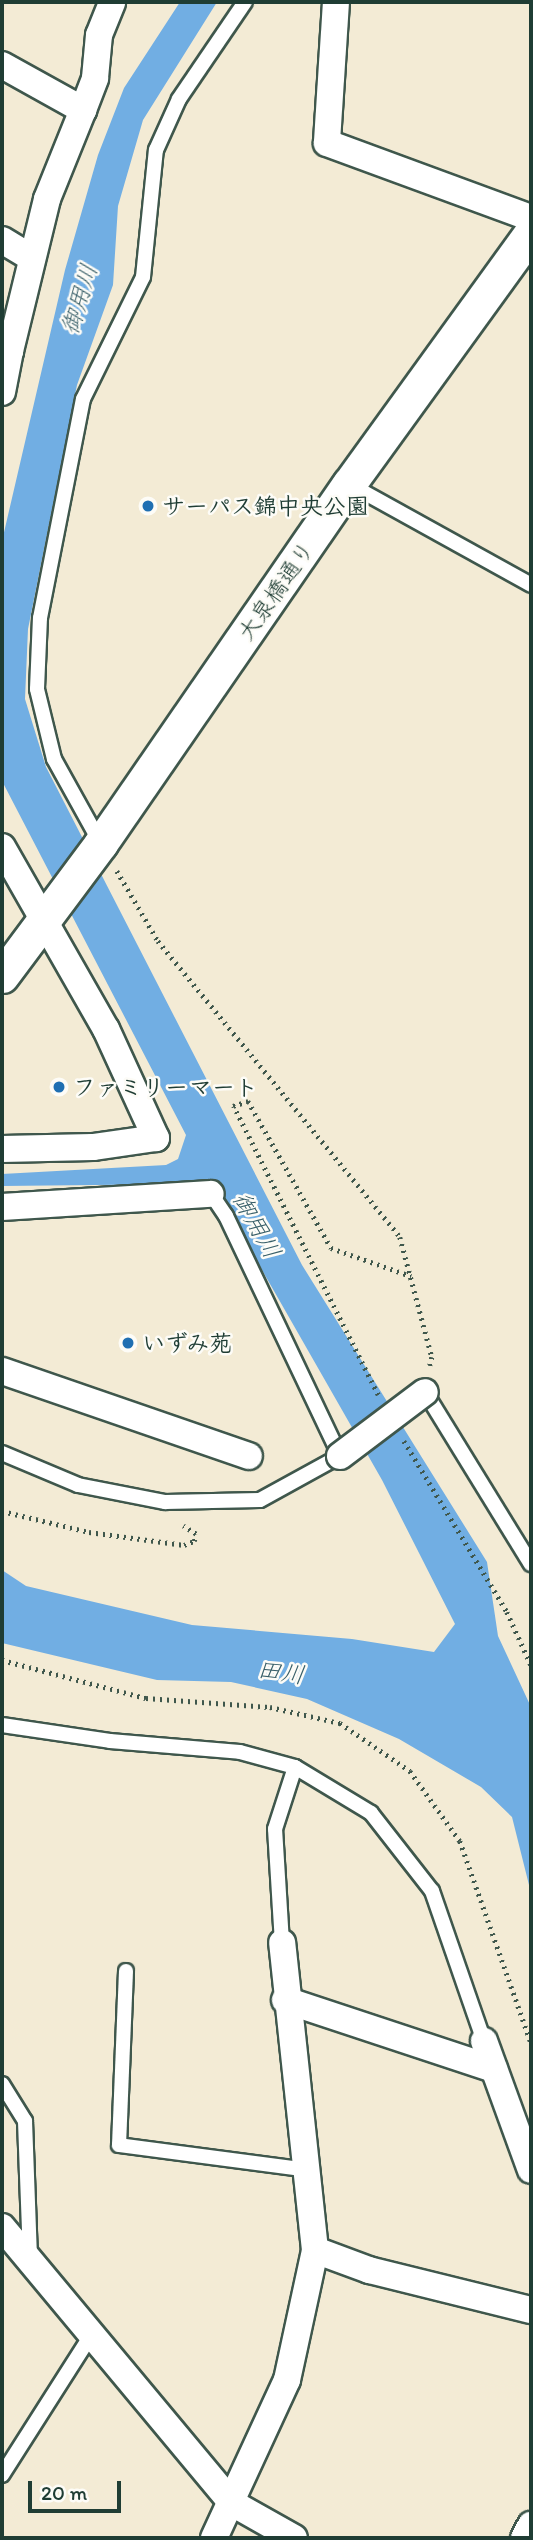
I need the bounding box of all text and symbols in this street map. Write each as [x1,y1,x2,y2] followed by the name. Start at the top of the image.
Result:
[55,260,103,338] water label: 御用川
[162,492,369,520] place label: サーパス錦中央公園
[140,498,156,514] marker: サーパス錦中央公園
[232,536,320,646] street label: 大泉橋通り
[73,1073,257,1101] place label: ファミリーマート
[51,1079,67,1095] marker: ファミリーマート
[227,1187,287,1263] water label: 御用川
[142,1329,234,1357] place label: いずみ苑
[120,1335,136,1351] marker: いずみ苑
[255,1654,307,1690] water label: 田川
[32,2466,124,2510] scale bar
[41,2480,87,2505] text: 20 m

